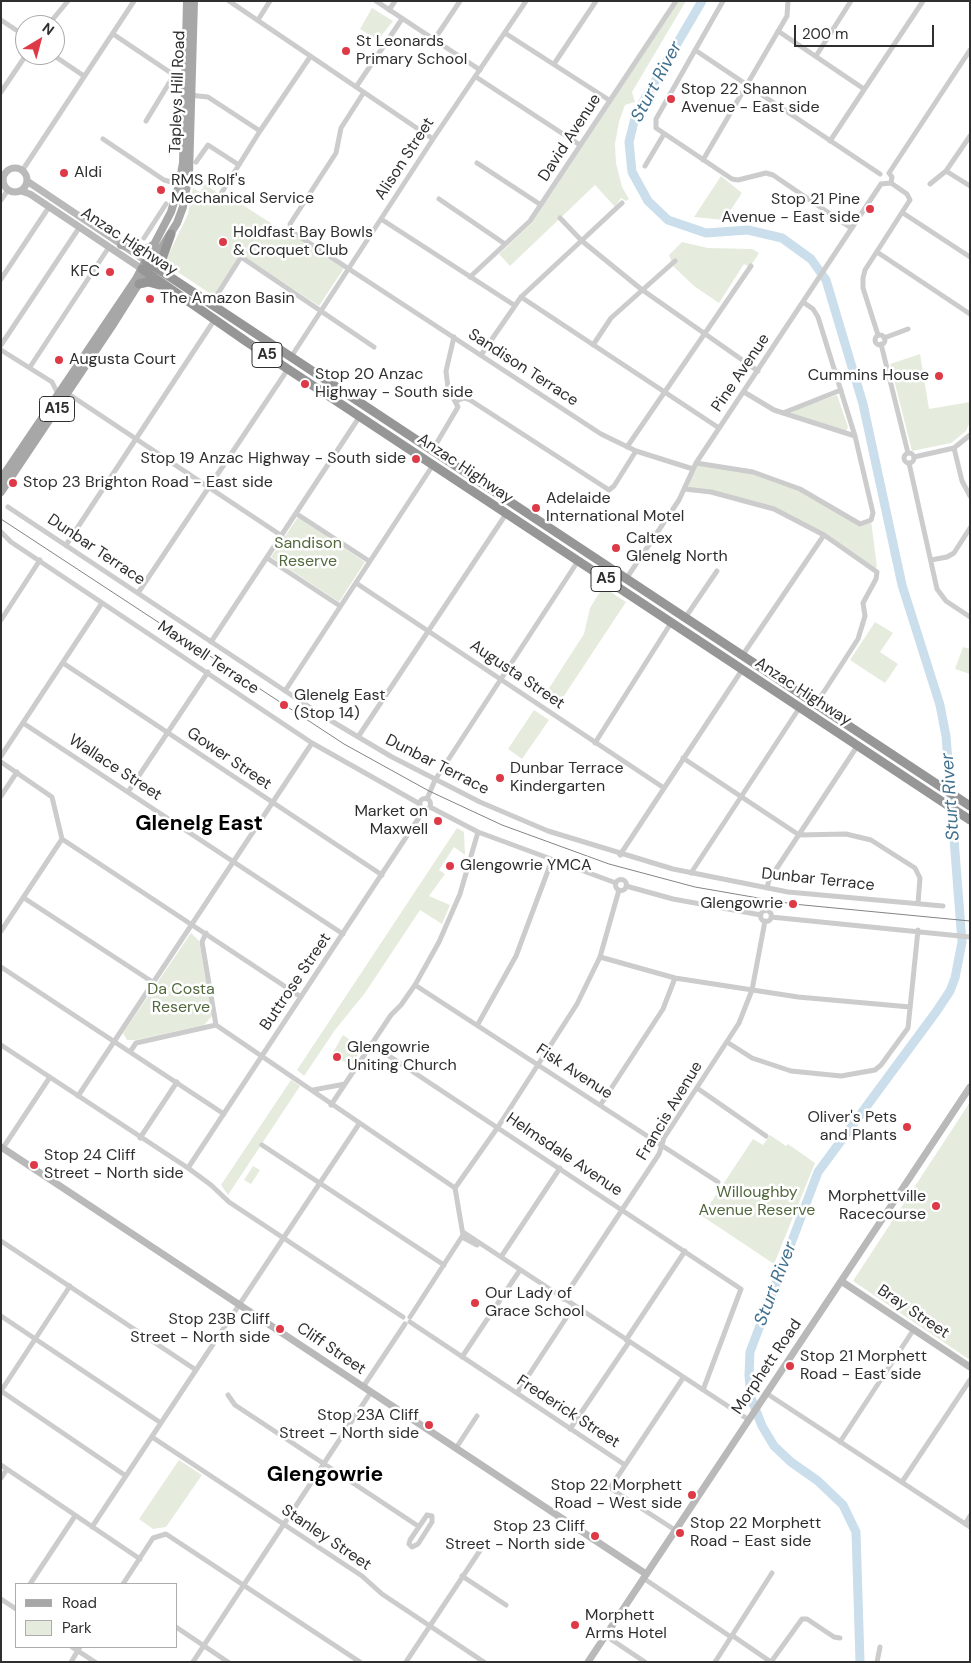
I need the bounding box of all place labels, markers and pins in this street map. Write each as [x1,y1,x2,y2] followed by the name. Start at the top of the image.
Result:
[356,32,467,70] place label: St Leonards Primary School
[340,45,352,57] marker: St Leonards Primary School
[681,80,819,118] place label: Stop 22 Shannon Avenue - East side
[665,93,677,105] marker: Stop 22 Shannon Avenue - East side
[74,163,102,183] place label: Aldi
[58,167,70,179] marker: Aldi
[171,171,314,209] place label: RMS Rolf's Mechanical Service
[155,184,167,196] marker: RMS Rolf's Mechanical Service
[722,190,860,228] place label: Stop 21 Pine Avenue - East side
[864,203,876,215] marker: Stop 21 Pine Avenue - East side
[233,223,373,261] place label: Holdfast Bay Bowls & Croquet Club
[217,236,229,248] marker: Holdfast Bay Bowls & Croquet Club
[71,262,100,282] place label: KFC
[104,266,116,278] marker: KFC
[160,289,295,309] place label: The Amazon Basin
[144,293,156,305] marker: The Amazon Basin
[69,350,176,370] place label: Augusta Court
[53,354,65,366] marker: Augusta Court
[315,365,473,403] place label: Stop 20 Anzac Highway - South side
[808,366,929,386] place label: Cummins House
[933,370,945,382] marker: Cummins House
[299,378,311,390] marker: Stop 20 Anzac Highway - South side
[140,449,406,469] place label: Stop 19 Anzac Highway - South side
[410,453,422,465] marker: Stop 19 Anzac Highway - South side
[23,473,273,493] place label: Stop 23 Brighton Road - East side
[7,477,19,489] marker: Stop 23 Brighton Road - East side
[546,489,684,527] place label: Adelaide International Motel
[530,502,542,514] marker: Adelaide International Motel
[626,529,728,567] place label: Caltex Glenelg North
[610,542,622,554] marker: Caltex Glenelg North
[294,686,386,724] place label: Glenelg East (Stop 14)
[278,699,290,711] marker: Glenelg East (Stop 14)
[510,759,624,797] place label: Dunbar Terrace Kindergarten
[494,772,506,784] marker: Dunbar Terrace Kindergarten
[354,802,428,840] place label: Market on Maxwell
[432,815,444,827] marker: Market on Maxwell
[460,856,592,876] place label: Glengowrie YMCA
[444,860,456,872] marker: Glengowrie YMCA
[700,894,783,914] place label: Glengowrie
[787,898,799,910] marker: Glengowrie
[347,1038,457,1076] place label: Glengowrie Uniting Church
[331,1051,343,1063] marker: Glengowrie Uniting Church
[807,1108,897,1146] place label: Oliver's Pets and Plants
[901,1121,913,1133] marker: Oliver's Pets and Plants
[44,1146,184,1184] place label: Stop 24 Cliff Street - North side
[28,1159,40,1171] marker: Stop 24 Cliff Street - North side
[828,1187,926,1225] place label: Morphettville Racecourse
[930,1200,942,1212] marker: Morphettville Racecourse
[485,1284,584,1322] place label: Our Lady of Grace School
[469,1297,481,1309] marker: Our Lady of Grace School
[130,1310,270,1348] place label: Stop 23B Cliff Street - North side
[274,1323,286,1335] marker: Stop 23B Cliff Street - North side
[800,1347,927,1385] place label: Stop 21 Morphett Road - East side
[784,1360,796,1372] marker: Stop 21 Morphett Road - East side
[279,1406,419,1444] place label: Stop 23A Cliff Street - North side
[423,1419,435,1431] marker: Stop 23A Cliff Street - North side
[551,1476,682,1514] place label: Stop 22 Morphett Road - West side
[686,1489,698,1501] marker: Stop 22 Morphett Road - West side
[690,1514,821,1552] place label: Stop 22 Morphett Road - East side
[445,1517,585,1555] place label: Stop 23 Cliff Street - North side
[674,1527,686,1539] marker: Stop 22 Morphett Road - East side
[589,1530,601,1542] marker: Stop 23 Cliff Street - North side
[585,1606,667,1644] place label: Morphett Arms Hotel
[569,1619,581,1631] marker: Morphett Arms Hotel

